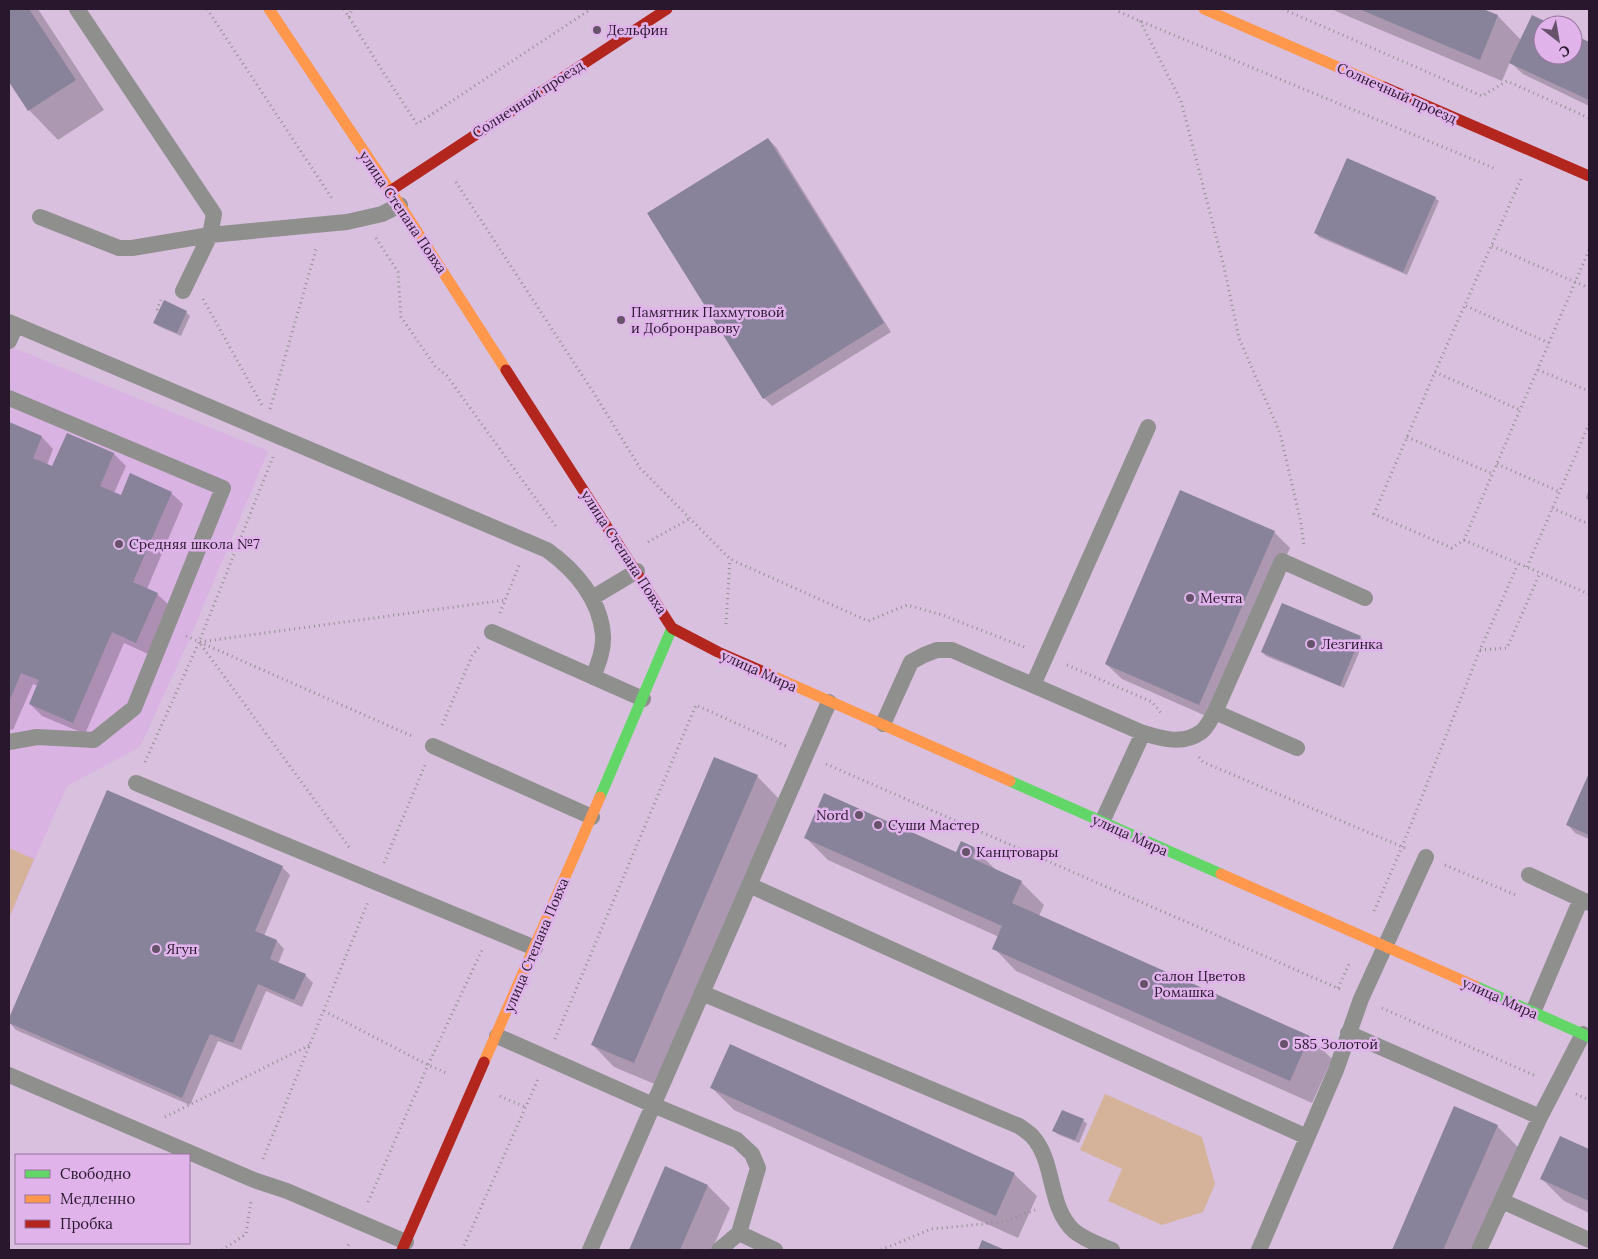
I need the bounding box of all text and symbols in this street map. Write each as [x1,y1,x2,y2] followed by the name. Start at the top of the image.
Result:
[1533,15,1583,65] north arrow
[607,21,668,39] place label: Дельфин
[591,24,603,36] marker: Дельфин
[1556,41,1573,62] text: С
[469,56,587,142] street label: Солнечный проезд
[1334,58,1460,128] street label: Солнечный проезд
[355,147,451,277] street label: улица Степана Повха
[631,303,785,337] place label: Памятник Пахмутовой и Добронравову
[615,314,627,326] marker: Памятник Пахмутовой и Добронравову
[577,487,671,617] street label: улица Степана Повха
[129,535,260,553] place label: Средняя школа №7
[113,538,125,550] marker: Средняя школа №7
[1200,589,1242,607] place label: Мечта
[1184,592,1196,604] marker: Мечта
[1321,635,1383,653] place label: Лезгинка
[1305,638,1317,650] marker: Лезгинка
[718,646,800,696] street label: улица Мира
[816,806,849,824] place label: Nord
[853,809,865,821] marker: Nord
[1089,810,1171,860] street label: улица Мира
[888,816,980,834] place label: Суши Мастер
[872,819,884,831] marker: Суши Мастер
[976,843,1058,861] place label: Канцтовары
[960,846,972,858] marker: Канцтовары
[500,875,572,1015] street label: улица Степана Повха
[166,940,198,958] place label: Ягун
[150,943,162,955] marker: Ягун
[1154,967,1245,1001] place label: салон Цветов Ромашка
[1459,973,1541,1023] street label: улица Мира
[1138,978,1150,990] marker: салон Цветов Ромашка
[1294,1035,1378,1053] place label: 585 Золотой
[1278,1038,1290,1050] marker: 585 Золотой
[15,1154,190,1244] legend
[60,1164,131,1183] text: Свободно
[60,1189,135,1208] text: Медленно
[60,1214,113,1233] text: Пробка

